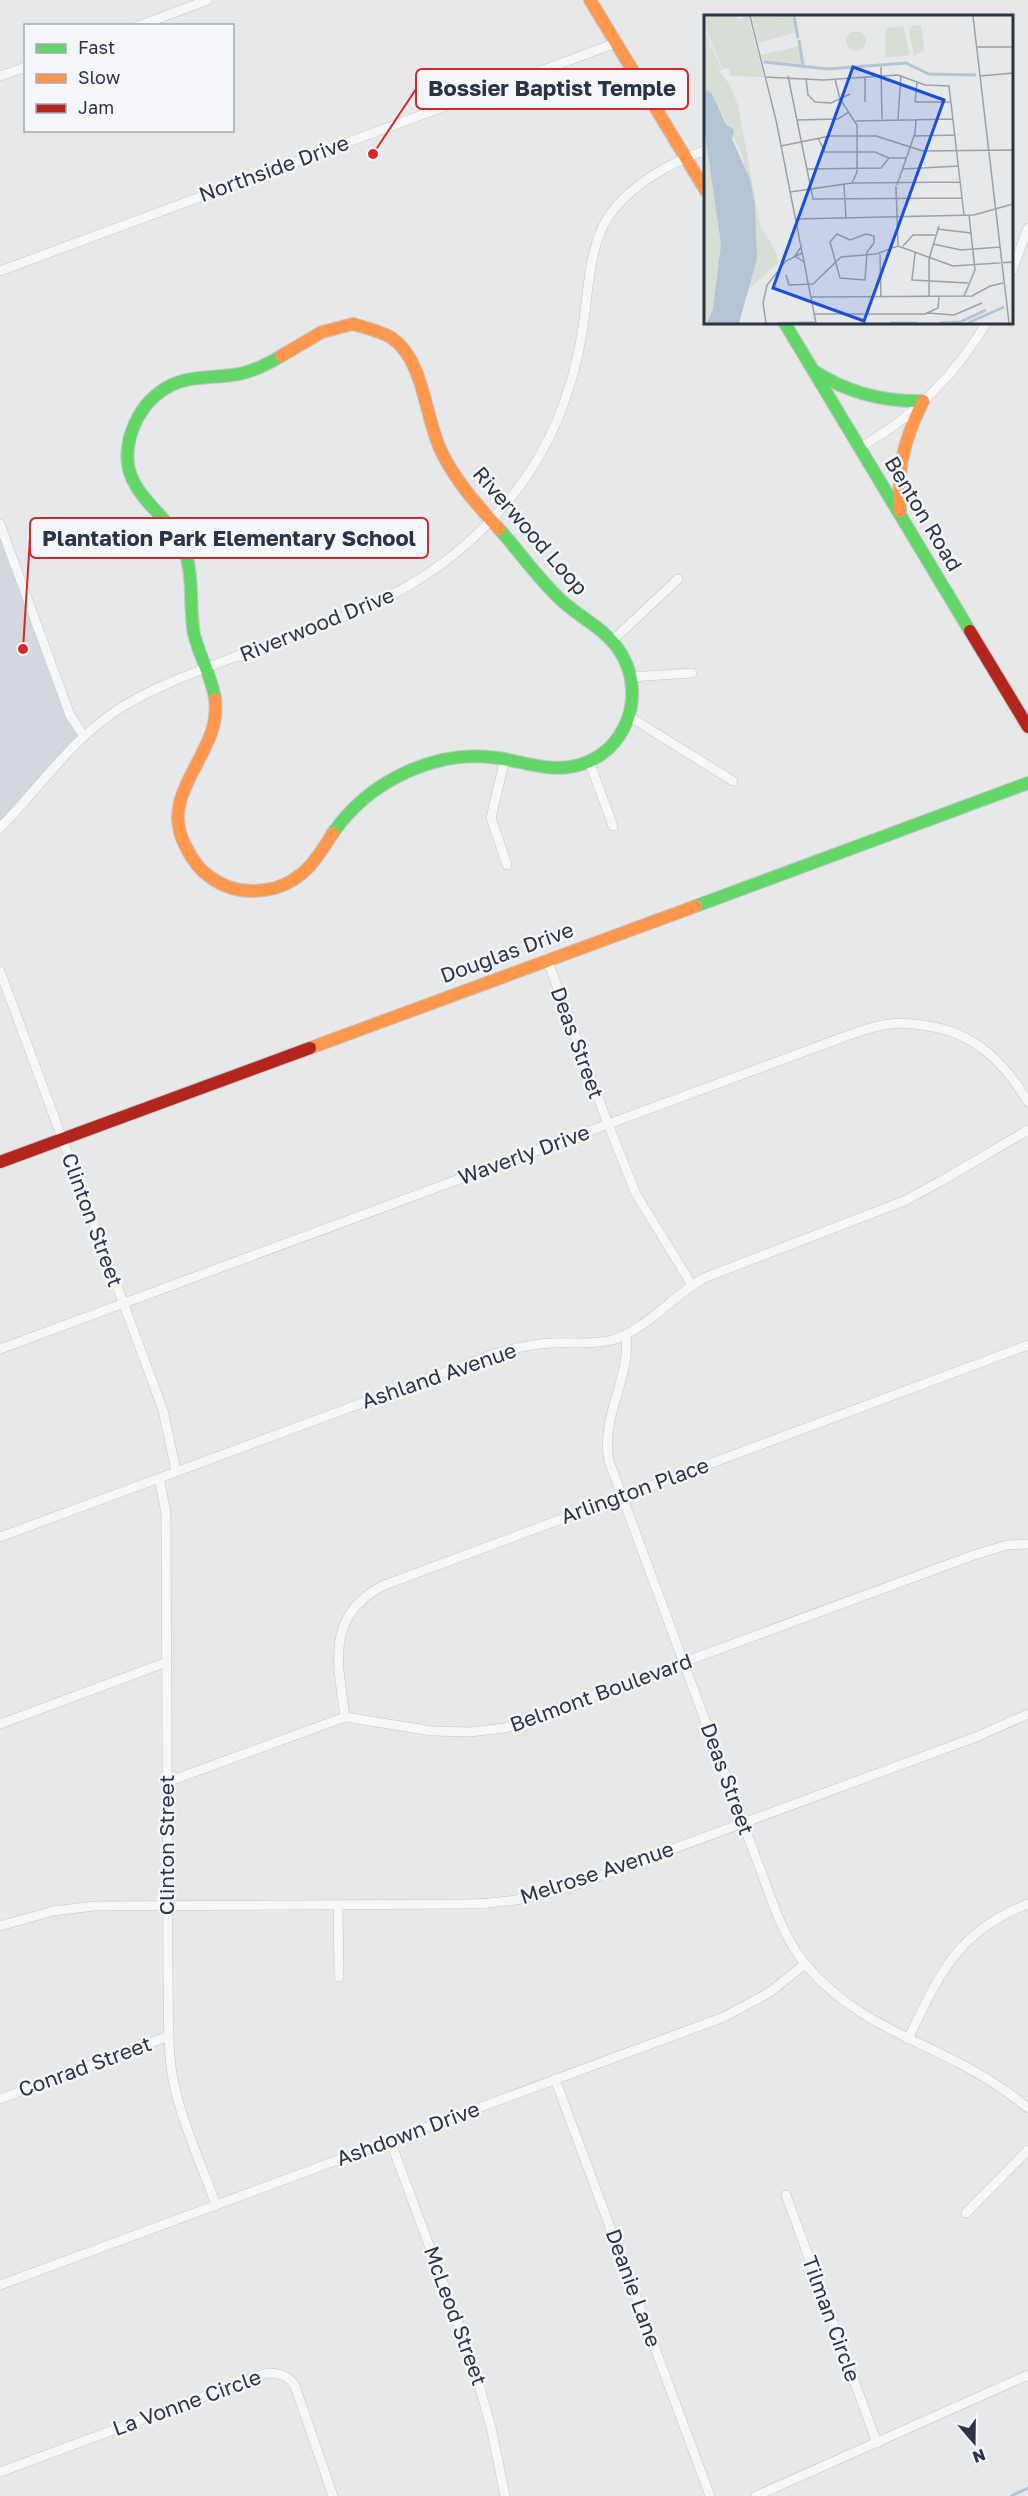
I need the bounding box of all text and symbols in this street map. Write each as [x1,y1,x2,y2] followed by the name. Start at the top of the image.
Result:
[704,15,1013,324] inset map
[24,24,234,132] legend
[78,36,115,58] text: Fast
[78,66,121,88] text: Slow
[416,69,688,109] callout: Bossier Baptist Temple
[428,74,676,101] text: Bossier Baptist Temple
[78,96,114,118] text: Jam
[195,129,352,207] street label: Northside Drive
[879,451,968,576] street label: Benton Road
[468,461,594,600] street label: Riverwood Loop
[30,518,428,558] callout: Plantation Park Elementary School
[42,524,416,551] text: Plantation Park Elementary School
[236,581,398,667] street label: Riverwood Drive
[436,916,577,988] street label: Douglas Drive
[546,983,610,1102] street label: Deas Street
[454,1118,593,1190] street label: Waverly Drive
[57,1149,129,1290] street label: Clinton Street
[358,1336,519,1414] street label: Ashland Avenue
[557,1451,712,1529] street label: Arlington Place
[506,1647,695,1737] street label: Belmont Boulevard
[696,1719,760,1838] street label: Deas Street
[153,1775,179,1915] street label: Clinton Street
[516,1835,677,1909] street label: Melrose Avenue
[14,2030,155,2102] street label: Conrad Street
[332,2095,483,2171] street label: Ashdown Drive
[601,2225,667,2350] street label: Deanie Lane
[419,2242,493,2389] street label: McLeod Street
[797,2252,867,2385] street label: Tilman Circle
[109,2363,264,2441] street label: La Vonne Circle
[944,2412,1004,2472] north arrow
[970,2445,988,2468] text: N

